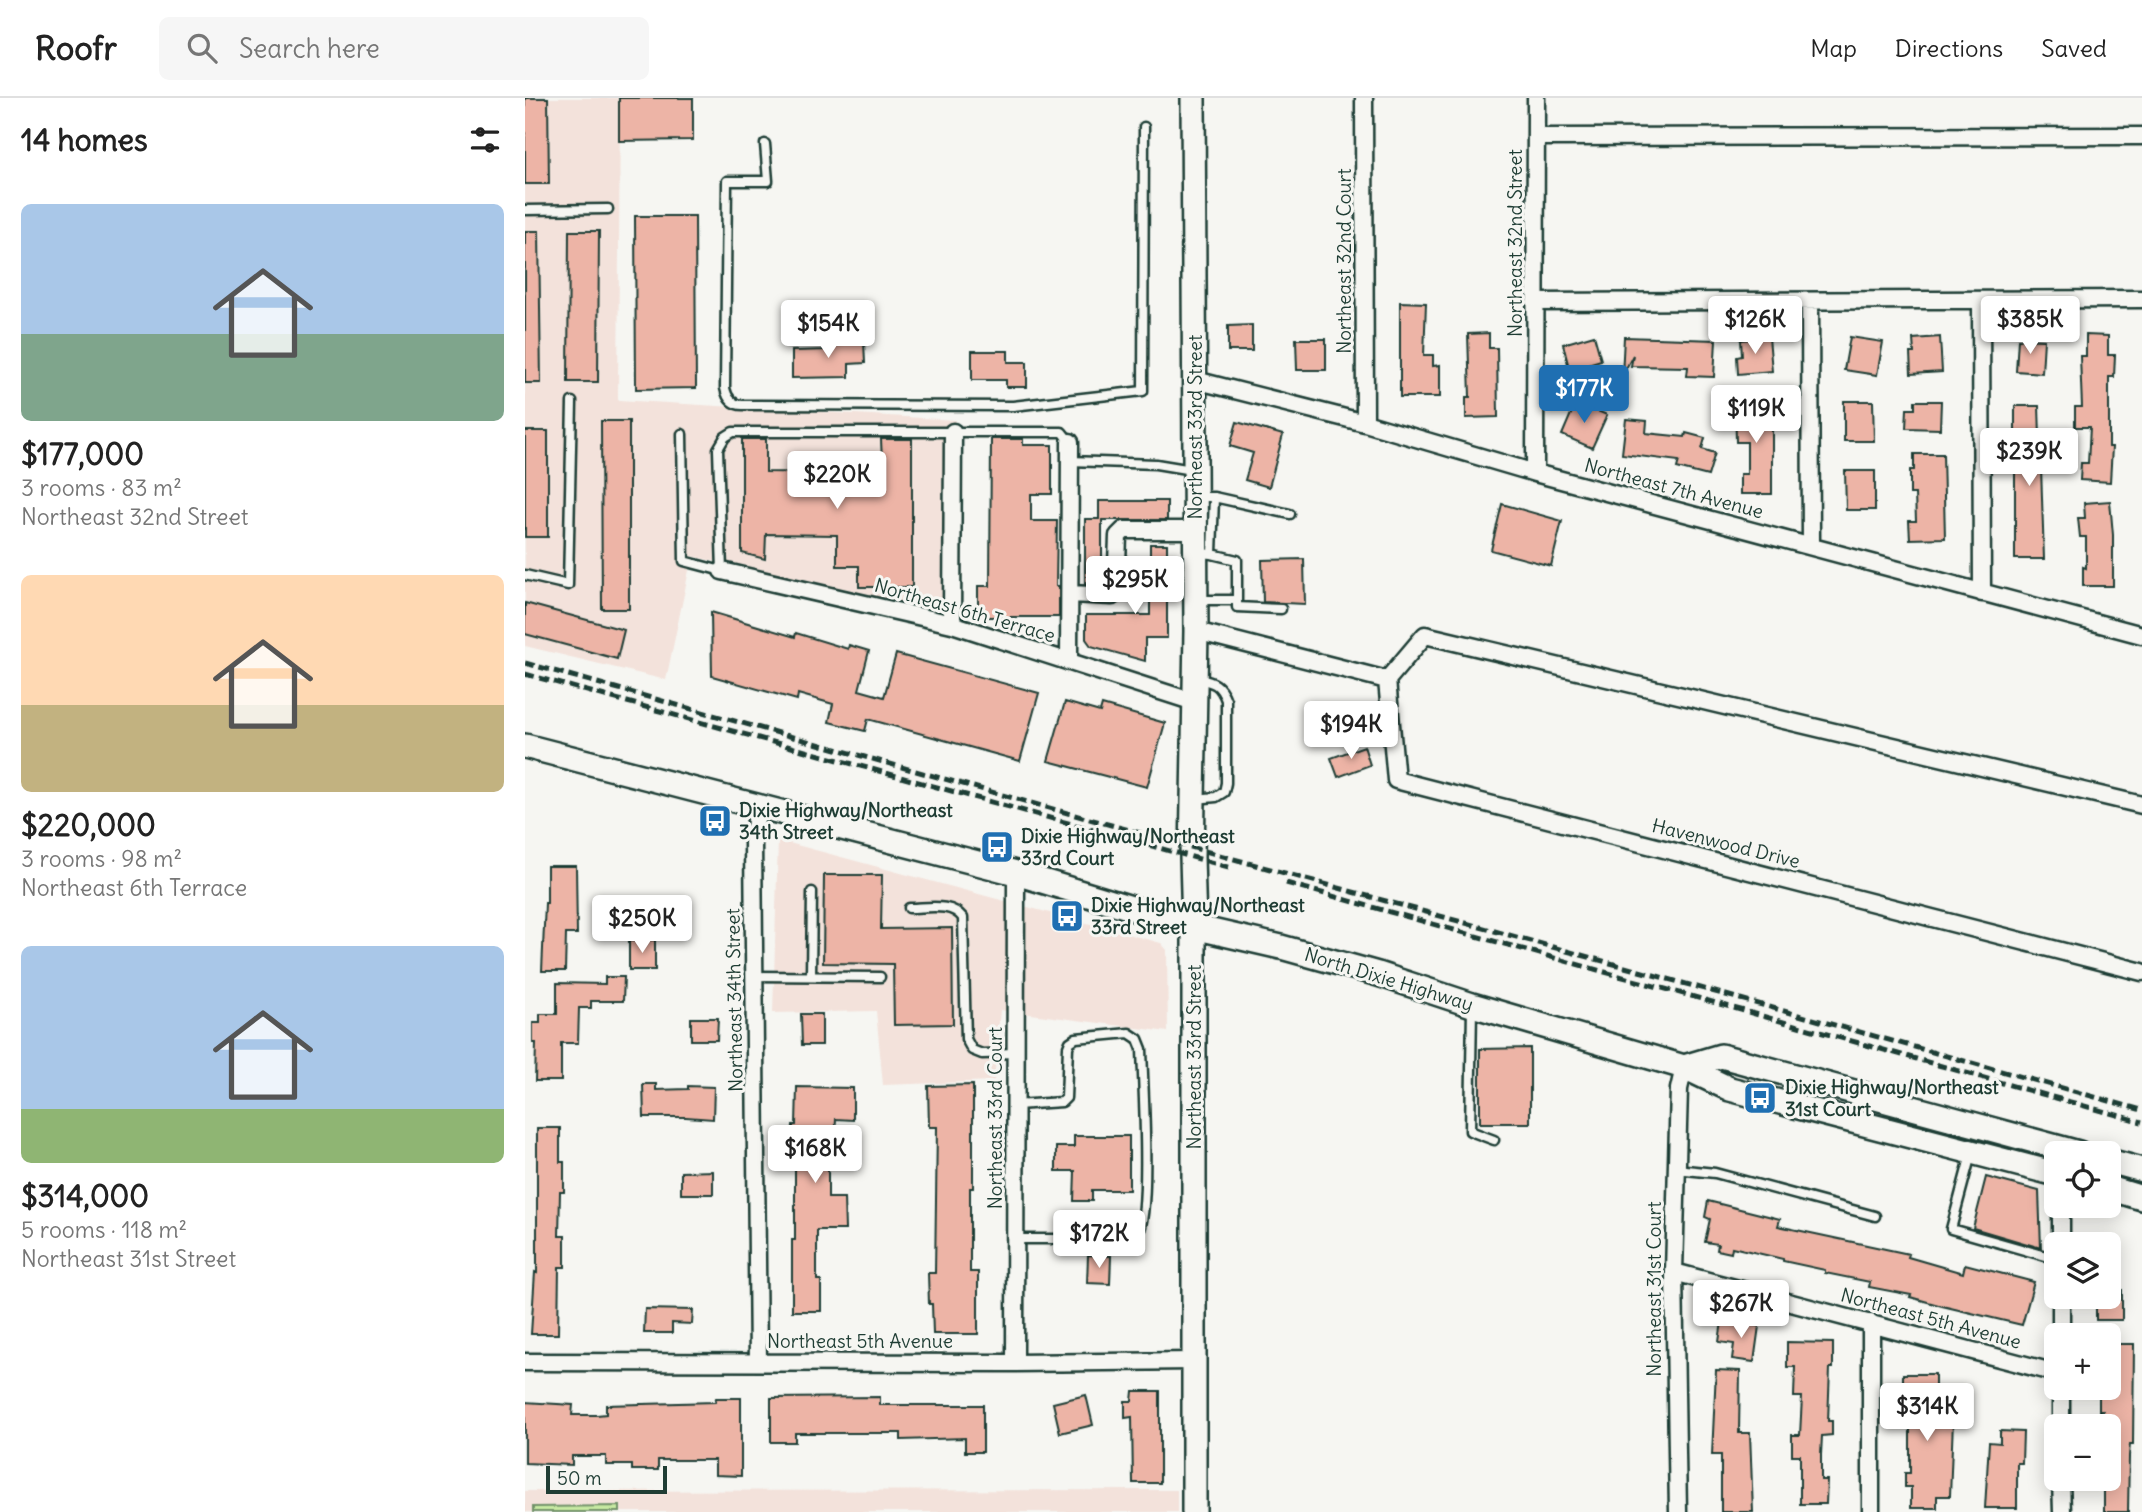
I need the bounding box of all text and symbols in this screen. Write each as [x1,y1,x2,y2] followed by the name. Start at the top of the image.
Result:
[159,17,649,80] search box
[35,27,117,69] text: Roofr
[183,29,221,67] icon: search
[239,32,380,65] text: Search here
[1810,33,1857,63] text: Map
[1895,33,2003,63] text: Directions
[2041,33,2107,63] text: Saved
[21,121,148,159] text: 14 homes
[466,121,504,159] icon: filters
[1503,149,1527,337] street label: Northeast 32nd Street
[1332,168,1356,354] street label: Northeast 32nd Court
[200,250,326,376] icon: home
[1706,296,1804,356] pin: $126K
[1981,296,2079,356] pin: $385K
[779,300,877,360] pin: $154K
[1724,304,1786,333] text: $126K
[1997,304,2063,333] text: $385K
[797,308,859,337] text: $154K
[1183,335,1207,519] street label: Northeast 33rd Street
[1535,366,1633,425] pin: $177K
[1555,373,1613,402] text: $177K
[1707,386,1805,445] pin: $119K
[1727,393,1785,422] text: $119K
[1980,428,2078,488] pin: $239K
[21,435,144,473] text: $177,000
[1996,436,2062,465] text: $239K
[788,452,886,511] pin: $220K
[1582,453,1766,523] street label: Northeast 7th Avenue
[803,459,871,488] text: $220K
[21,473,182,502] text: 3 rooms · 83 m²
[21,502,249,531] text: Northeast 32nd Street
[1086,556,1184,616] pin: $295K
[1102,564,1168,593] text: $295K
[872,573,1058,647] street label: Northeast 6th Terrace
[200,621,326,747] icon: home
[1302,702,1400,761] pin: $194K
[1320,709,1382,738] text: $194K
[739,798,953,844] place label: Dixie Highway/Northeast 34th Street
[696,802,734,840] bus stop icon: Dixie Highway/Northeast 34th Street
[21,806,156,844] text: $220,000
[1649,813,1803,873] street label: Havenwood Drive
[1021,824,1235,870] place label: Dixie Highway/Northeast 33rd Court
[978,828,1016,866] bus stop icon: Dixie Highway/Northeast 33rd Court
[21,844,182,873] text: 3 rooms · 98 m²
[21,873,247,902] text: Northeast 6th Terrace
[1091,893,1305,939] place label: Dixie Highway/Northeast 33rd Street
[593,896,691,955] pin: $250K
[1048,897,1086,935] bus stop icon: Dixie Highway/Northeast 33rd Street
[608,903,676,932] text: $250K
[720,908,748,1092] street label: Northeast 34th Street
[1302,942,1476,1016] street label: North Dixie Highway
[1182,965,1206,1149] street label: Northeast 33rd Street
[200,992,326,1118] icon: home
[983,1027,1007,1209] street label: Northeast 33rd Court
[1785,1075,1999,1121] place label: Dixie Highway/Northeast 31st Court
[1741,1079,1779,1117] bus stop icon: Dixie Highway/Northeast 31st Court
[766,1126,864,1185] pin: $168K
[784,1133,846,1162] text: $168K
[2044,1141,2121,1491] map controls
[2044,1141,2121,1218] button: locate
[21,1177,149,1215] text: $314,000
[1642,1201,1666,1377] street label: Northeast 31st Court
[1050,1210,1148,1270] pin: $172K
[21,1215,187,1244] text: 5 rooms · 118 m²
[1069,1218,1129,1247] text: $172K
[2044,1232,2121,1309] button: layers
[21,1244,236,1273] text: Northeast 31st Street
[1692,1280,1790,1340] pin: $267K
[1838,1282,2024,1354] street label: Northeast 5th Avenue
[1709,1288,1773,1317] text: $267K
[2044,1323,2121,1400] button: +
[767,1329,953,1353] street label: Northeast 5th Avenue
[1878,1384,1976,1443] pin: $314K
[1896,1391,1958,1420] text: $314K
[2044,1414,2121,1491] button: −
[546,1463,667,1495] scale bar
[557,1466,602,1490] text: 50 m

